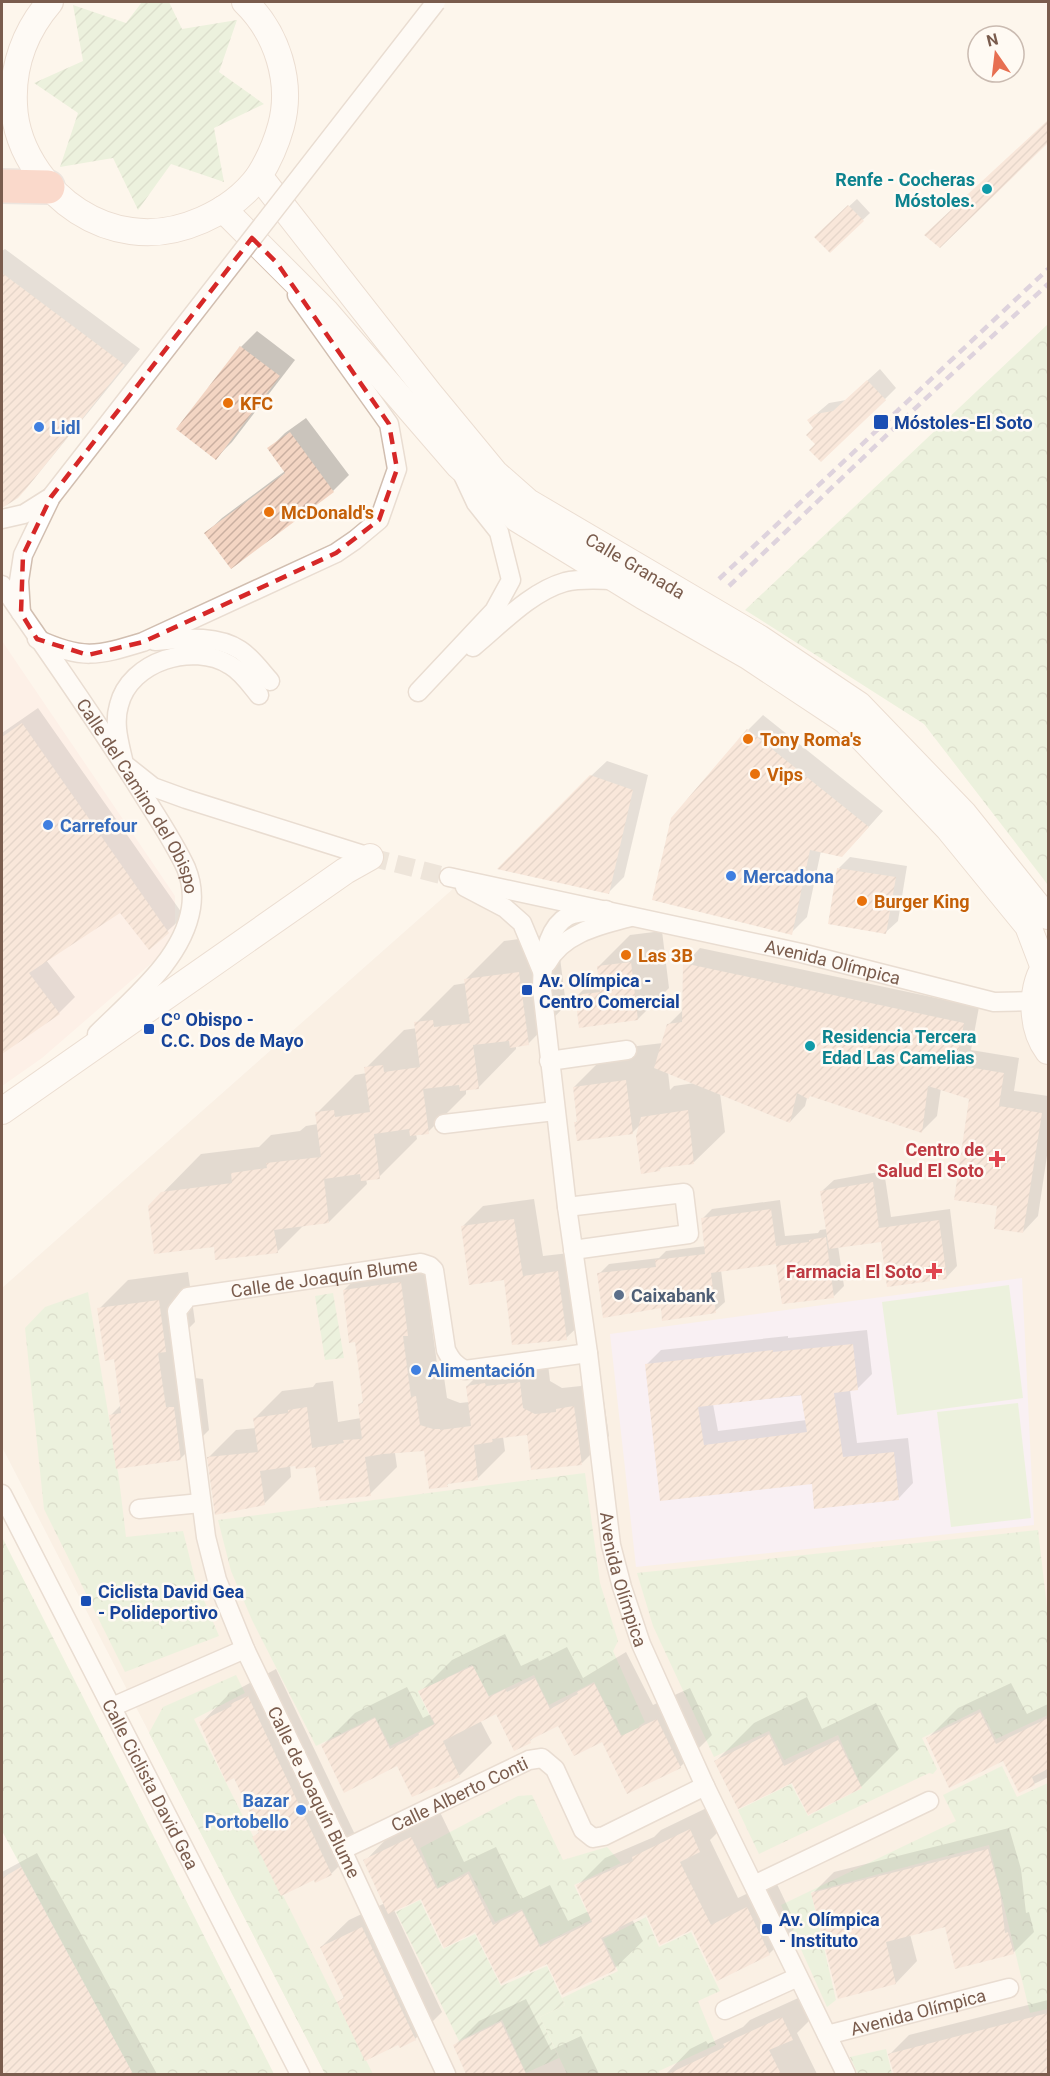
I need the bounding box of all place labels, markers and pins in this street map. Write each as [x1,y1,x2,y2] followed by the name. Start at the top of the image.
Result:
[835,169,975,211] place label: Renfe - Cocheras Móstoles.
[980,182,994,196] marker: Renfe - Cocheras Móstoles.
[240,393,273,414] place label: KFC
[221,396,235,410] marker: KFC
[894,412,1033,433] place label: Móstoles-El Soto
[872,413,890,431] marker: Móstoles-El Soto
[51,417,80,438] place label: Lidl
[32,420,46,434] marker: Lidl
[281,502,374,523] place label: McDonald's
[262,505,276,519] marker: McDonald's
[760,729,861,750] place label: Tony Roma's
[741,732,755,746] marker: Tony Roma's
[767,764,803,785] place label: Vips
[748,767,762,781] marker: Vips
[60,815,138,836] place label: Carrefour
[41,818,55,832] marker: Carrefour
[743,866,834,887] place label: Mercadona
[724,869,738,883] marker: Mercadona
[874,891,970,912] place label: Burger King
[855,894,869,908] marker: Burger King
[638,945,693,966] place label: Las 3B
[619,948,633,962] marker: Las 3B
[539,970,680,1012] place label: Av. Olímpica - Centro Comercial
[520,983,534,997] marker: Av. Olímpica - Centro Comercial
[161,1009,304,1051] place label: Cº Obispo - C.C. Dos de Mayo
[142,1022,156,1036] marker: Cº Obispo - C.C. Dos de Mayo
[822,1026,977,1068] place label: Residencia Tercera Edad Las Camelias
[803,1039,817,1053] marker: Residencia Tercera Edad Las Camelias
[877,1139,984,1181] place label: Centro de Salud El Soto
[988,1150,1006,1168] marker: Centro de Salud El Soto
[786,1261,922,1282] place label: Farmacia El Soto
[927,1264,941,1278] marker: Farmacia El Soto
[631,1285,716,1306] place label: Caixabank
[612,1288,626,1302] marker: Caixabank
[428,1360,535,1381] place label: Alimentación
[409,1363,423,1377] marker: Alimentación
[98,1581,245,1623] place label: Ciclista David Gea - Polideportivo
[79,1594,93,1608] marker: Ciclista David Gea - Polideportivo
[205,1790,289,1832] place label: Bazar Portobello
[294,1803,308,1817] marker: Bazar Portobello
[779,1909,880,1951] place label: Av. Olímpica - Instituto
[760,1922,774,1936] marker: Av. Olímpica - Instituto

